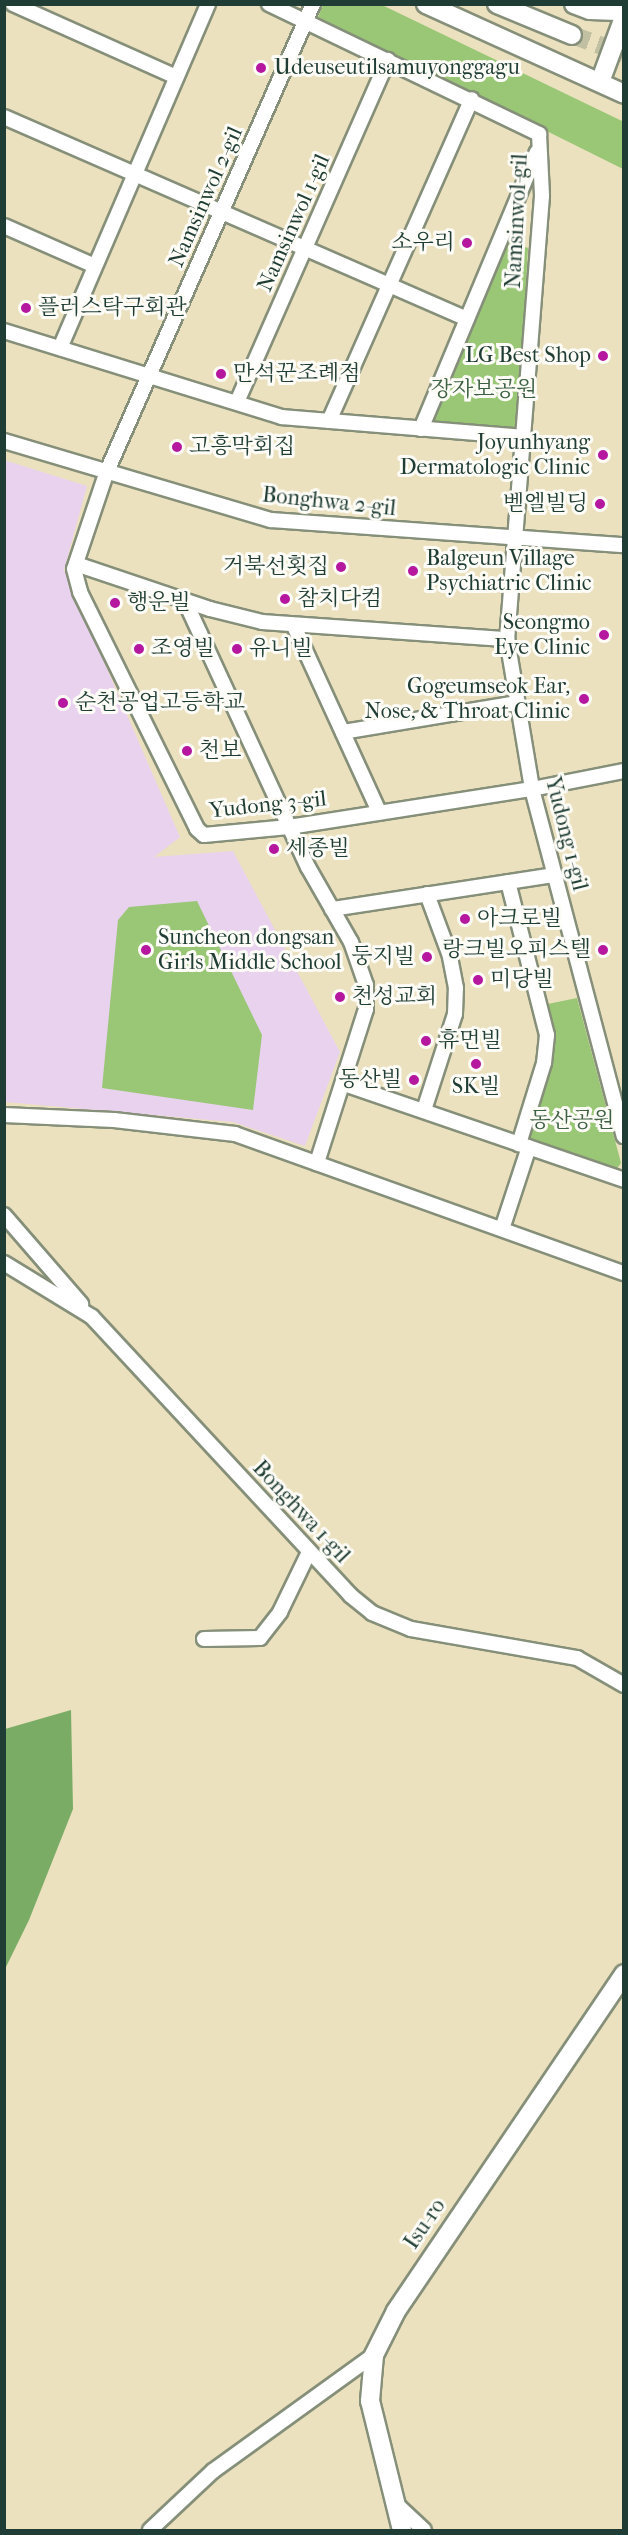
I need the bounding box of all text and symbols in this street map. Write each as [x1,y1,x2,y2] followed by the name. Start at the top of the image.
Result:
[274,55,520,81] place label: Udeuseutilsamuyonggagu
[252,59,270,77] marker: Udeuseutilsamuyonggagu
[163,123,249,271] street label: Namsinwol 2-gil
[252,150,336,296] street label: Namsinwol 1-gil
[500,153,534,289] street label: Namsinwol-gil
[391,230,455,256] place label: 소우리
[460,236,474,250] marker: 소우리
[38,295,187,321] place label: 플러스탁구회관
[19,301,33,315] marker: 플러스탁구회관
[465,343,591,369] place label: LG Best Shop
[596,349,610,363] marker: LG Best Shop
[233,361,361,387] place label: 만석꾼조례점
[214,367,228,381] marker: 만석꾼조례점
[431,377,537,403] park label: 장자보공원
[400,429,590,481] place label: Joyunhyang Dermatologic Clinic
[189,434,295,460] place label: 고흥막회집
[170,440,184,454] marker: 고흥막회집
[594,446,612,464] marker: Joyunhyang Dermatologic Clinic
[261,482,397,522] street label: Bonghwa 2-gil
[503,491,588,517] place label: 벧엘빌딩
[593,497,607,511] marker: 벧엘빌딩
[426,545,591,596] place label: Balgeun Village Psychiatric Clinic
[223,554,329,580] place label: 거북선횟집
[334,560,348,574] marker: 거북선횟집
[404,562,422,580] marker: Balgeun Village Psychiatric Clinic
[297,586,382,612] place label: 참치다컴
[127,590,191,616] place label: 행운빌
[278,592,292,606] marker: 참치다컴
[108,596,122,610] marker: 행운빌
[494,609,590,660] place label: Seongmo Eye Clinic
[595,626,613,644] marker: Seongmo Eye Clinic
[151,636,215,662] place label: 조영빌
[249,636,313,662] place label: 유니빌
[132,642,146,656] marker: 조영빌
[230,642,244,656] marker: 유니빌
[365,673,570,724] place label: Gogeumseok Ear, Nose, & Throat Clinic
[75,690,245,716] place label: 순천공업고등학교
[575,690,593,708] marker: Gogeumseok Ear, Nose, & Throat Clinic
[56,696,70,710] marker: 순천공업고등학교
[199,738,242,764] place label: 천보
[180,744,194,758] marker: 천보
[539,774,593,894] street label: Yudong 1-gil
[208,786,328,824] street label: Yudong 3-gil
[286,836,350,862] place label: 세종빌
[267,842,281,856] marker: 세종빌
[477,906,562,932] place label: 아크로빌
[458,912,472,926] marker: 아크로빌
[158,924,342,975] place label: Suncheon dongsan Girls Middle School
[442,937,591,963] place label: 랑크빌오피스텔
[139,943,153,957] marker: Suncheon dongsan Girls Middle School
[596,943,610,957] marker: 랑크빌오피스텔
[351,944,415,970] place label: 둥지빌
[420,950,434,964] marker: 둥지빌
[490,967,554,993] place label: 미당빌
[471,973,485,987] marker: 미당빌
[352,984,437,1010] place label: 천성교회
[333,990,347,1004] marker: 천성교회
[438,1028,502,1054] place label: 휴먼빌
[419,1034,433,1048] marker: 휴먼빌
[469,1057,483,1071] marker: SK빌
[338,1067,402,1093] place label: 동산빌
[407,1073,421,1087] marker: 동산빌
[452,1074,500,1100] place label: SK빌
[529,1108,615,1134] park label: 동산공원
[247,1455,355,1569] street label: Bonghwa 1-gil
[399,2194,451,2254] street label: Isu-ro

